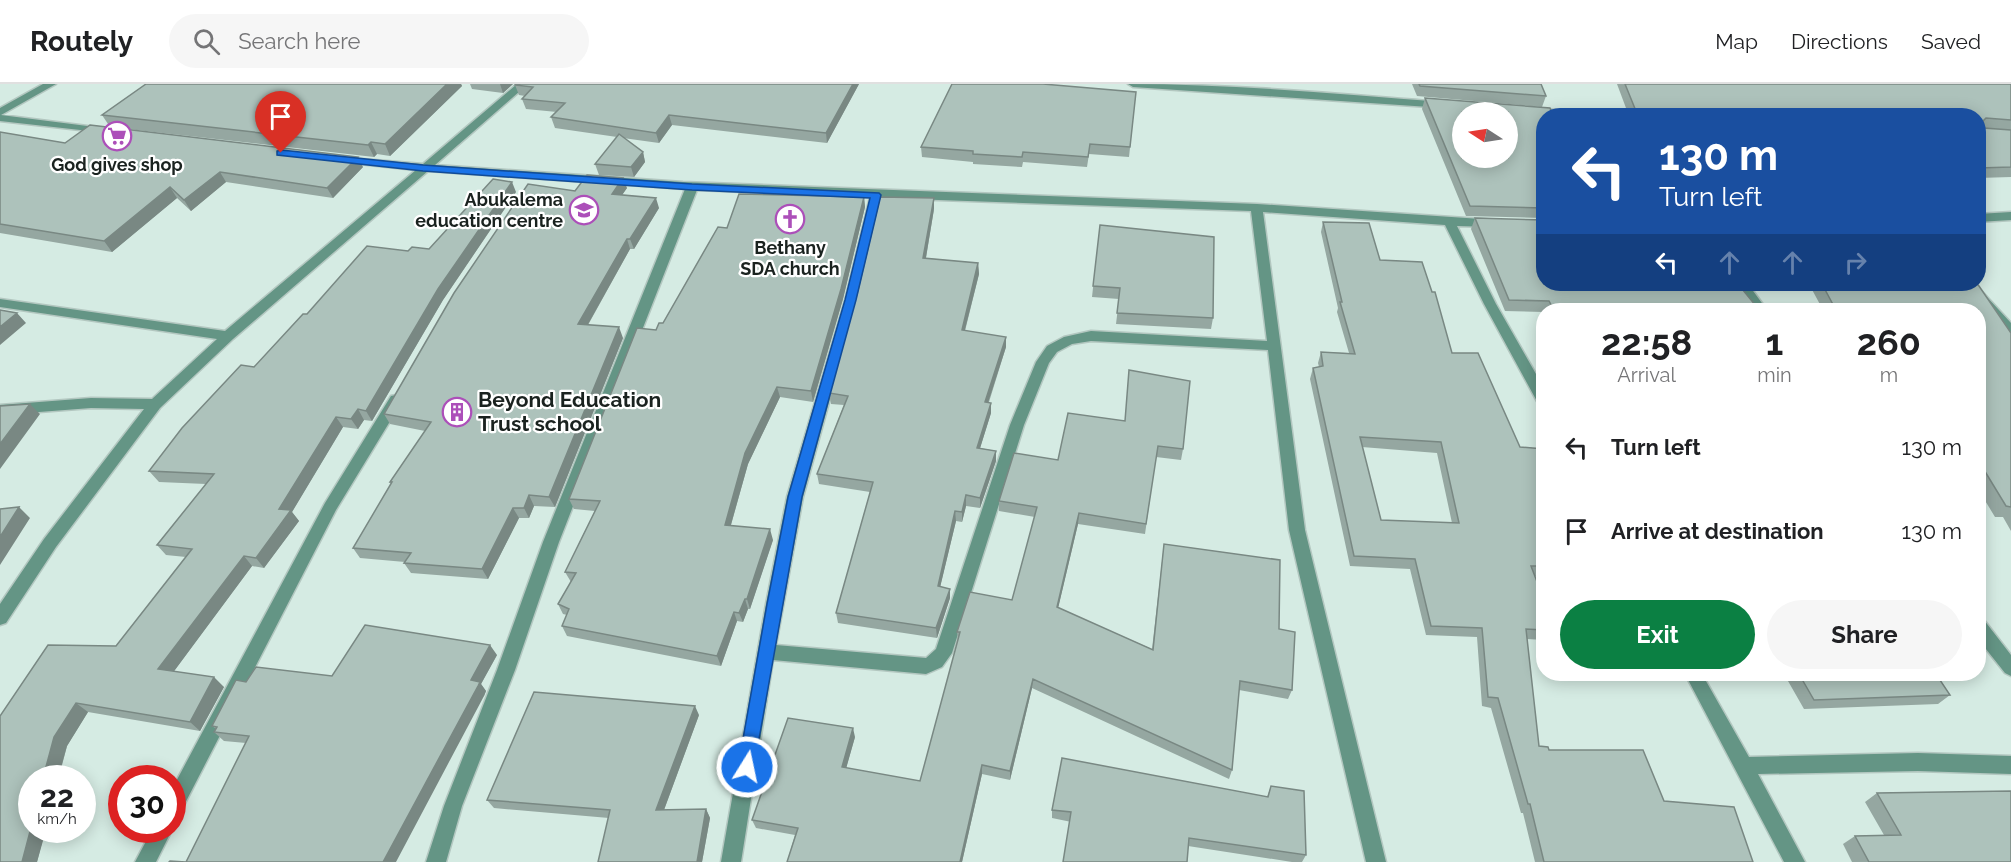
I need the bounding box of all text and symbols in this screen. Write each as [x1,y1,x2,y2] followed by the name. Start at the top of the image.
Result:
[169,14,589,68] search box
[30,25,133,58] text: Routely
[190,25,223,58] icon: search
[238,28,360,54] text: Search here
[1715,29,1758,54] text: Map
[1791,29,1888,54] text: Directions
[1921,29,1981,54] text: Saved
[255,91,306,153] pin
[264,100,297,133] icon: arrive
[1452,102,1518,168] north arrow
[1452,102,1518,168] map controls
[101,120,133,152] supermarket icon: God gives shop
[1659,131,1778,180] text: 130 m
[1560,132,1638,210] icon: left
[51,154,183,175] place label: God gives shop
[1659,181,1762,212] text: Turn left
[415,189,563,231] place label: Abukalema education centre
[568,194,600,226] school or university icon: Abukalema education centre
[774,203,806,235] church icon: Bethany SDA church
[740,237,840,279] place label: Bethany SDA church
[1650,246,1683,279] icon: left
[1713,246,1746,279] icon: ahead
[1776,246,1809,279] icon: ahead
[1839,246,1872,279] icon: right
[1601,321,1692,363] text: 22:58
[1766,321,1783,363] text: 1
[1857,321,1921,363] text: 260
[1617,363,1676,387] text: Arrival
[1757,363,1792,387] text: min
[1880,363,1898,387] text: m
[478,387,661,436] place label: Beyond Education Trust school
[441,396,473,428] building icon: Beyond Education Trust school
[1560,431,1593,464] icon: left
[1611,434,1701,460] text: Turn left
[1902,434,1962,460] text: 130 m
[1560,515,1593,548] icon: arrive
[1611,518,1824,544] text: Arrive at destination
[1902,518,1962,544] text: 130 m
[1560,600,1755,669] button: Exit
[1767,600,1962,669] button: Share
[715,735,779,799] position arrow
[108,765,186,843] speed limit sign: 30
[40,779,74,814] text: 22
[37,810,77,828] text: km/h

